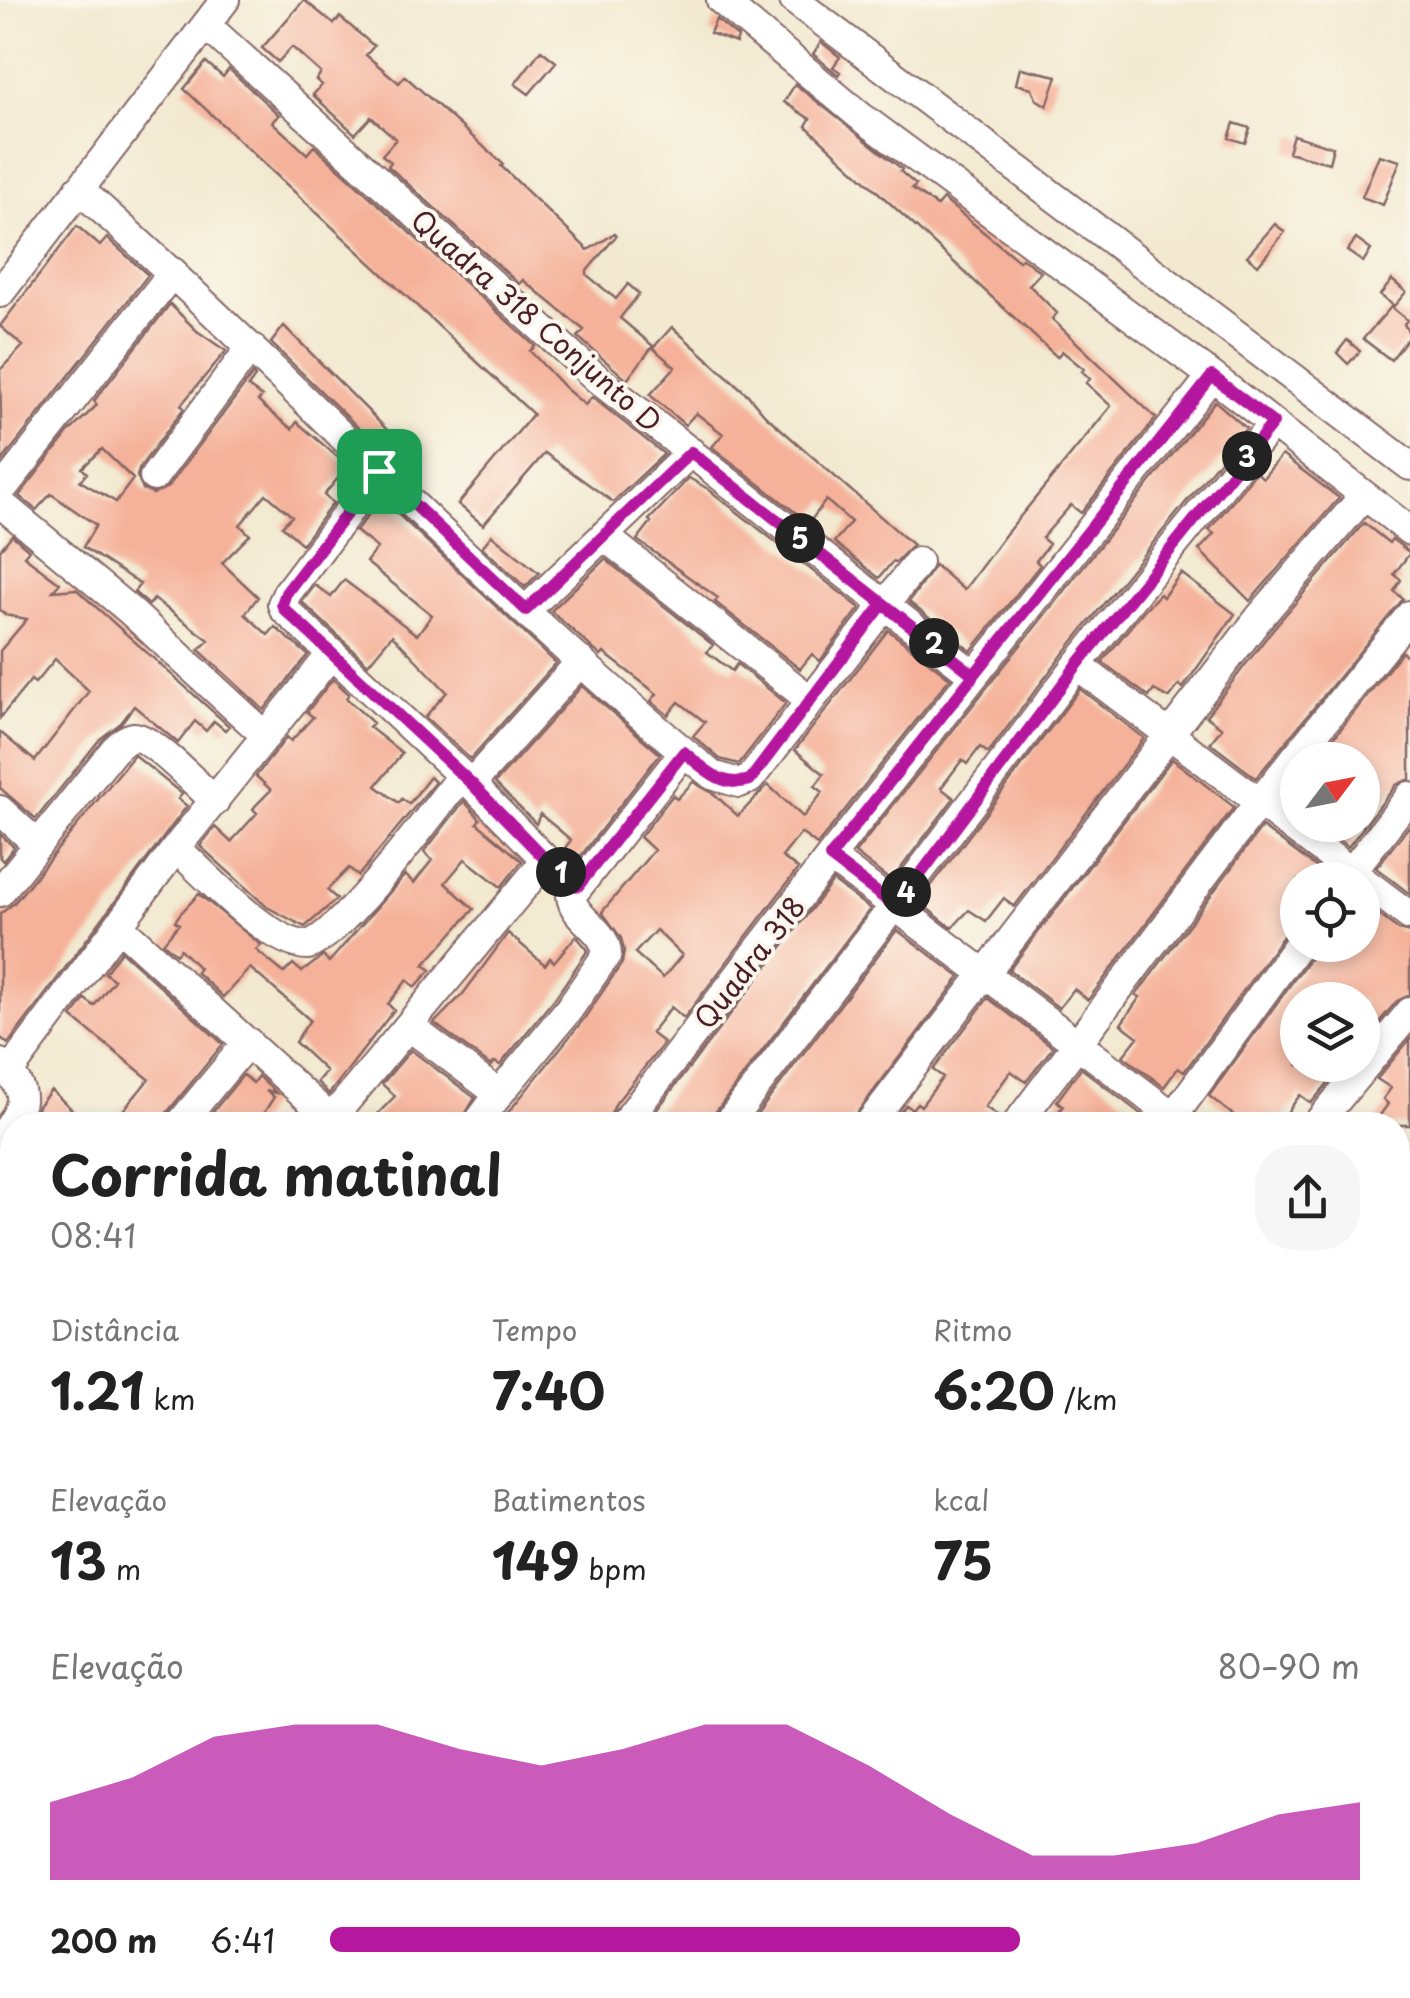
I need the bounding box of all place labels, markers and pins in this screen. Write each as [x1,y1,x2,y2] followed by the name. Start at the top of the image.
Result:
[337,429,422,514] pin
[1222,431,1272,481] pin: 3
[775,513,825,563] pin: 5
[909,618,959,668] pin: 2
[536,847,586,897] pin: 1
[881,867,931,917] pin: 4

